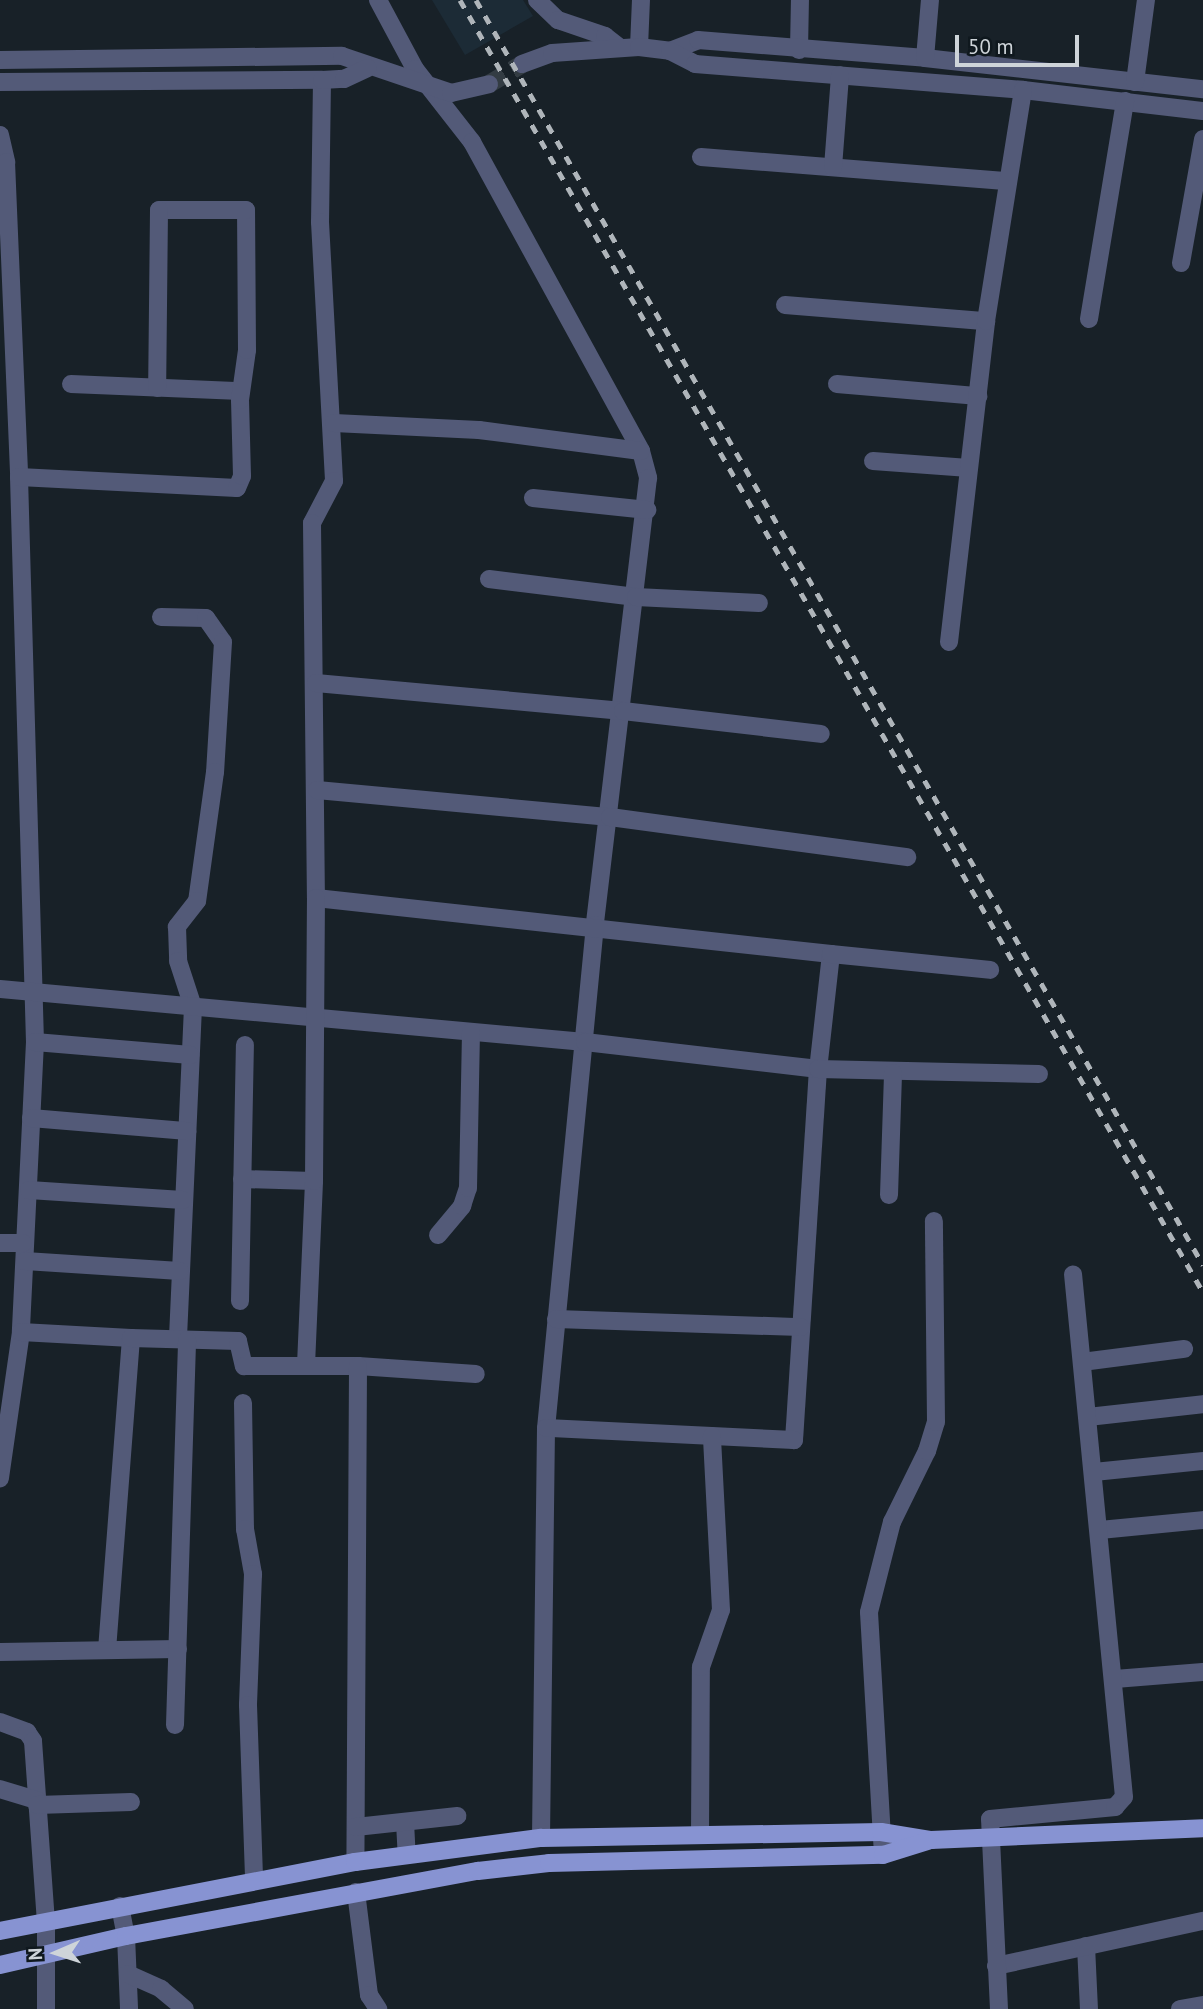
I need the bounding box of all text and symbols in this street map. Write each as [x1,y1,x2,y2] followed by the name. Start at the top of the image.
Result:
[958,21,1082,65] scale bar
[968,33,1014,60] text: 50 m
[21,1918,91,1988] north arrow
[23,1947,47,1961] text: N

